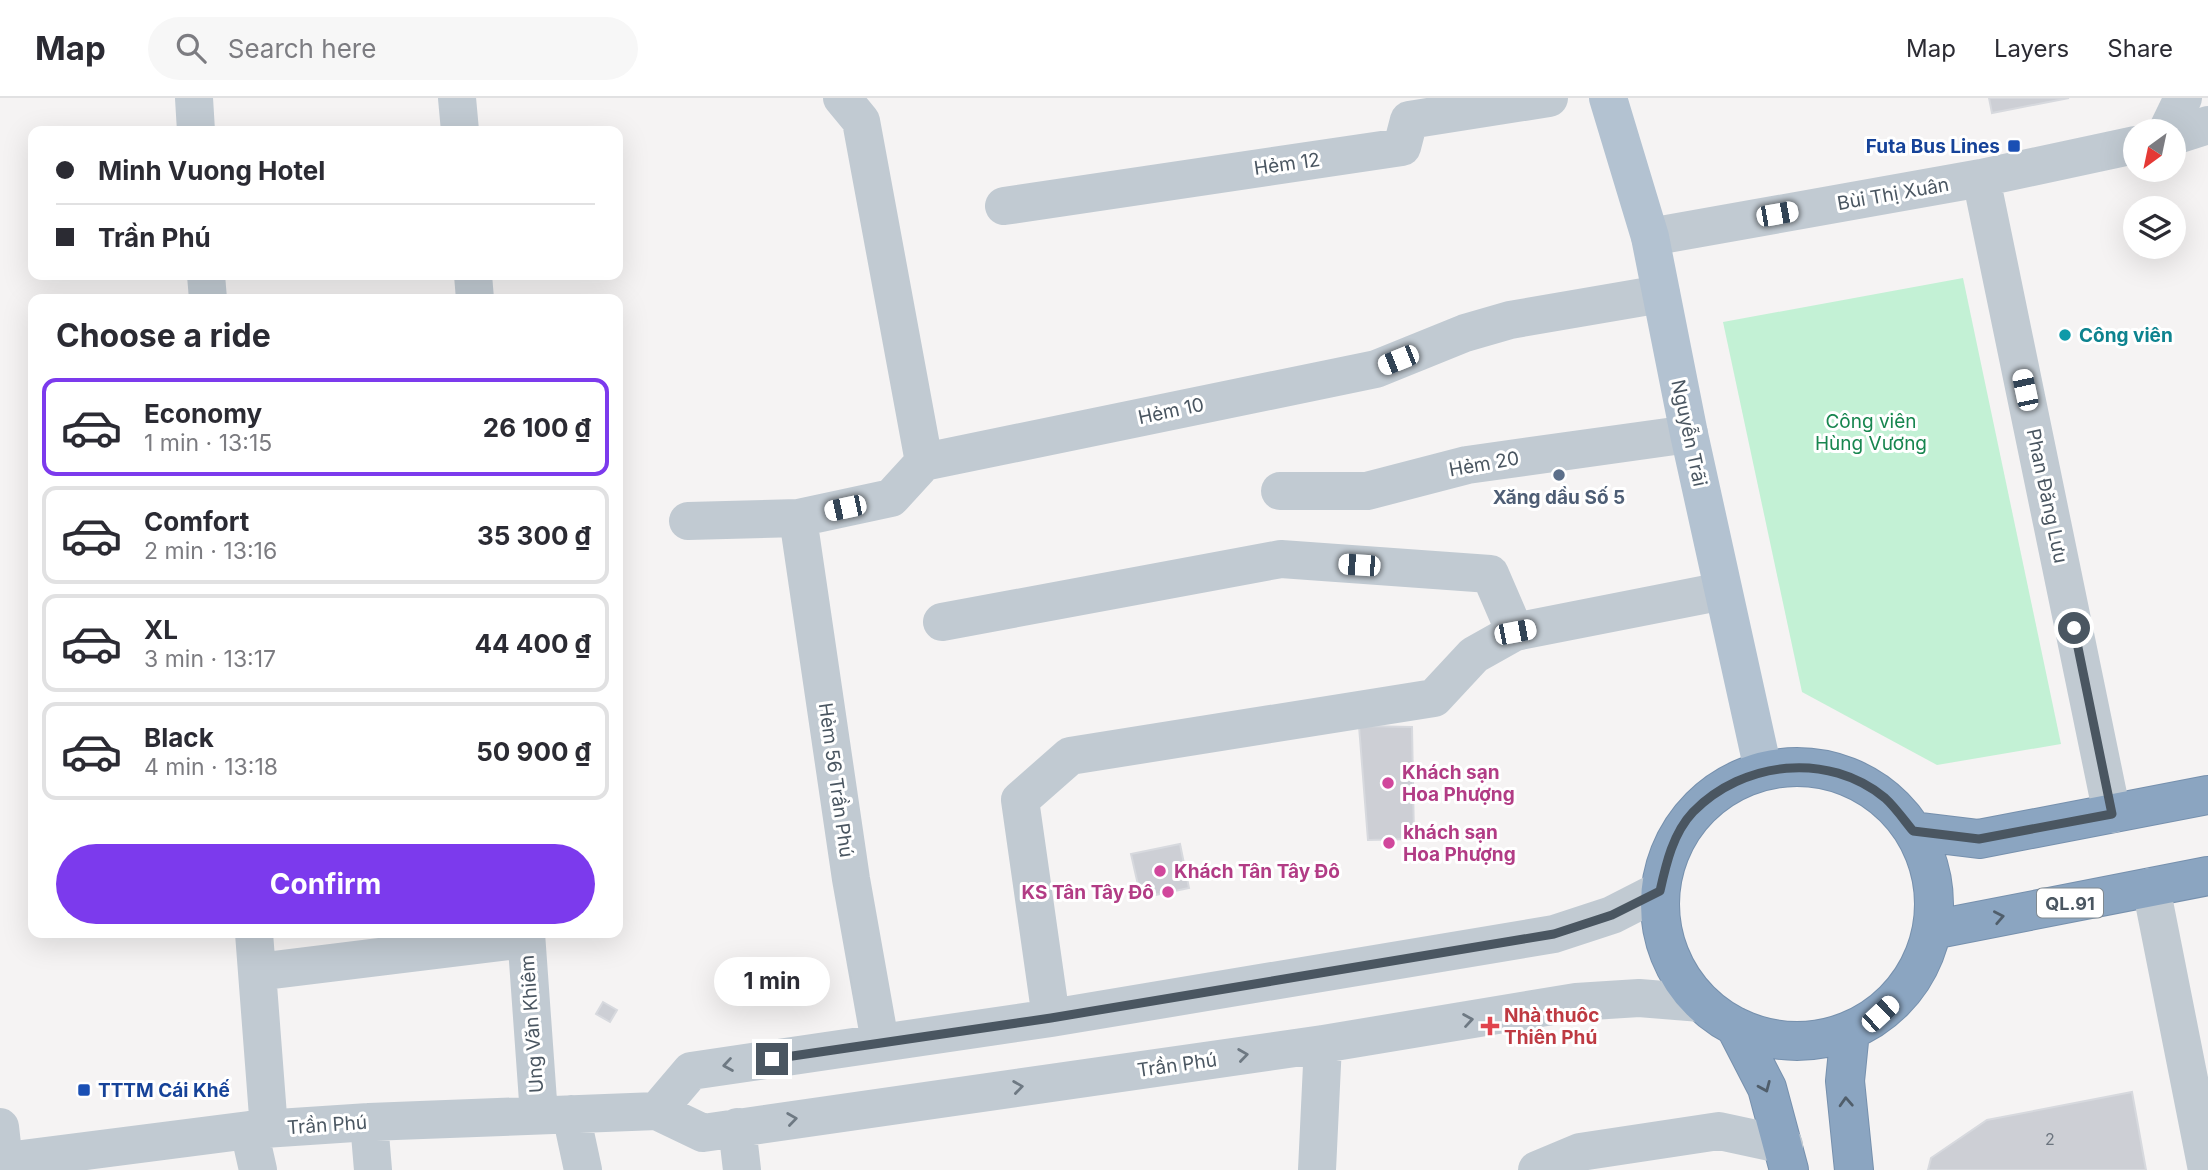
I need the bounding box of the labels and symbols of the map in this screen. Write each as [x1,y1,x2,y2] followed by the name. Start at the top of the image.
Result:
[2123,119,2186,182] north arrow
[1866,135,2000,158] place label: Futa Bus Lines
[2006,138,2022,154] marker: Futa Bus Lines
[1252,148,1322,180] street label: Hẻm 12
[1835,173,1951,215] street label: Bùi Thị Xuân
[1755,200,1800,228] car
[2079,324,2173,347] place label: Công viên
[2057,327,2073,343] marker: Công viên
[1375,342,1422,378] car
[2011,367,2040,413] car
[1666,377,1712,489] street label: Nguyễn Trãi
[1136,393,1206,429] street label: Hẻm 10
[1815,410,1927,455] park label: Công viên Hùng Vương
[2022,427,2072,565] street label: Phan Đăng Lưu
[1447,447,1521,481] street label: Hẻm 20
[1551,467,1567,483] marker: Xăng dầu Số 5
[1493,486,1625,509] place label: Xăng dầu Số 5
[823,493,868,523] car
[1338,553,1381,577] car
[2058,612,2090,644] route start
[1493,618,1538,646] car
[814,701,858,859] street label: Hẻm 56 Trần Phú
[1402,761,1515,806] place label: Khách sạn Hoa Phượng
[1380,775,1396,791] marker: Khách sạn Hoa Phượng
[1403,821,1516,866] place label: khách sạn Hoa Phượng
[1381,835,1397,851] marker: khách sạn Hoa Phượng
[1174,860,1340,883] place label: Khách Tân Tây Đô
[1152,863,1168,879] marker: Khách Tân Tây Đô
[1022,881,1154,904] place label: KS Tân Tây Đô
[1160,884,1176,900] marker: KS Tân Tây Đô
[2037,888,2103,918] road number: QL.91
[1993,910,2005,925] one-way arrow
[516,954,548,1094] street label: Ung Văn Khiêm
[714,958,830,1006] callout: 1 min
[1858,992,1903,1036] car
[1504,1004,1599,1049] place label: Nhà thuôc Thiên Phú
[1462,1013,1474,1028] one-way arrow
[1482,1018,1498,1034] marker: Nhà thuôc Thiên Phú
[756,1043,788,1075] route end
[1136,1048,1218,1082] street label: Trần Phú
[1237,1048,1249,1063] one-way arrow
[723,1058,734,1073] one-way arrow
[98,1079,230,1102] place label: TTTM Cái Khế
[1012,1080,1024,1095] one-way arrow
[1757,1080,1771,1092] one-way arrow
[76,1082,92,1098] marker: TTTM Cái Khế
[1839,1096,1854,1107] one-way arrow
[286,1111,368,1139] street label: Trần Phú
[787,1112,798,1127] one-way arrow
[2045,1129,2055,1149] house number: 2

